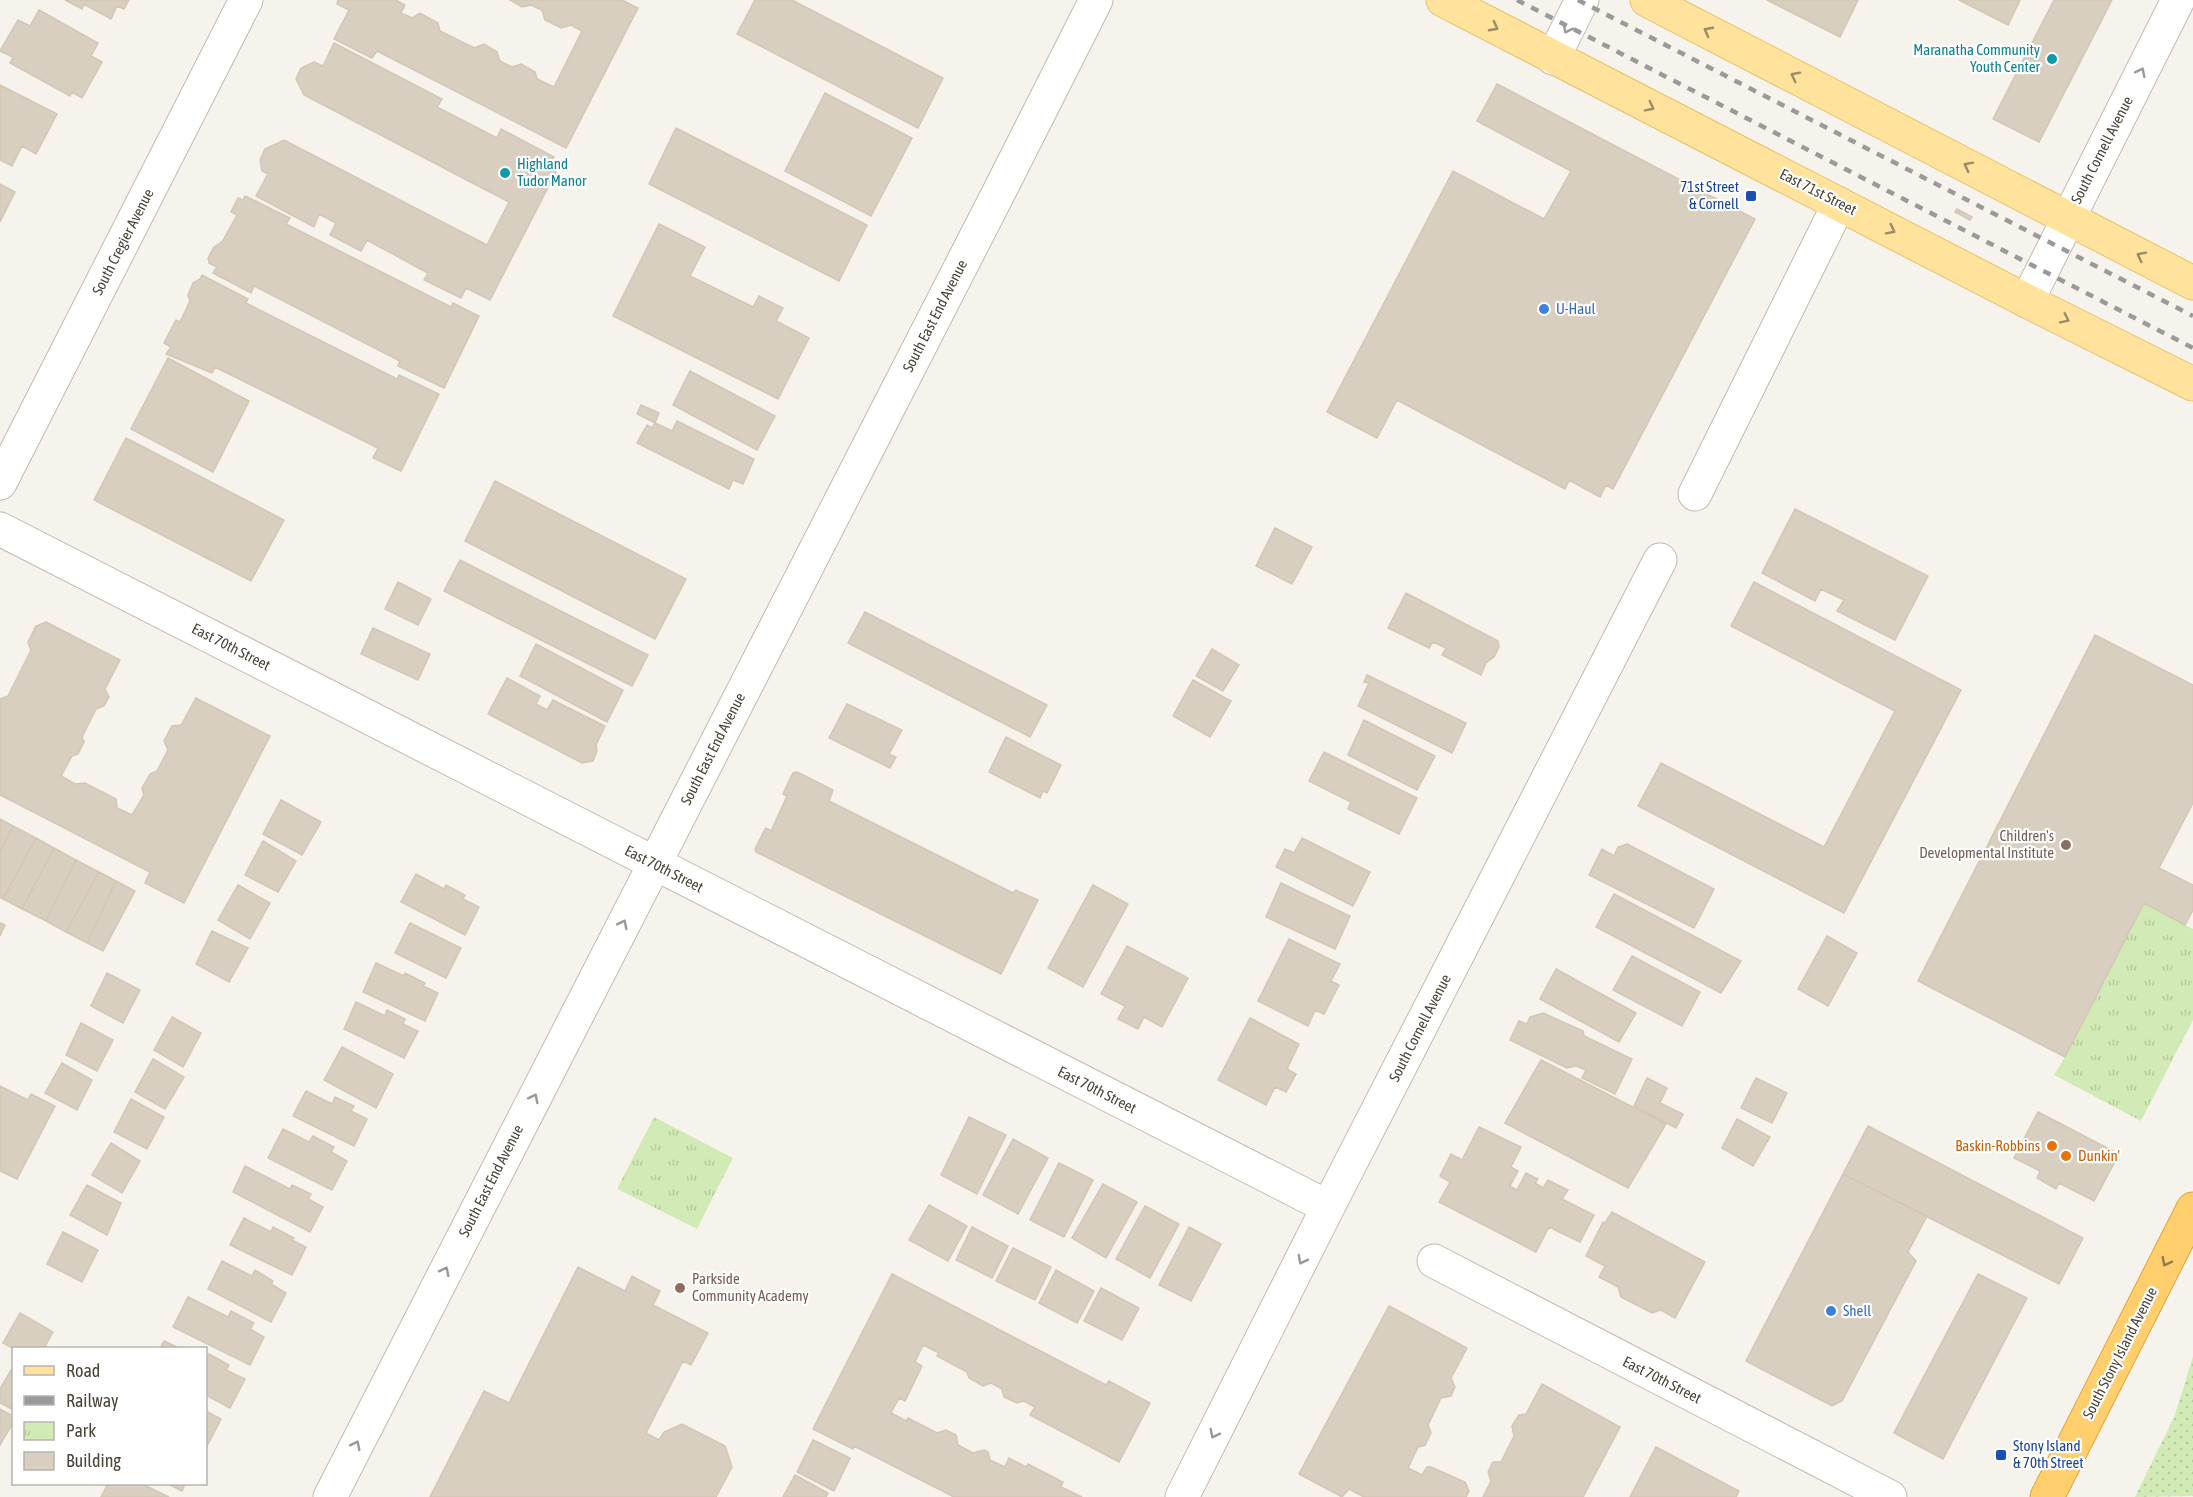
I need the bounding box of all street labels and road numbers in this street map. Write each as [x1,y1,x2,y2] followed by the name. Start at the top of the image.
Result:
[2067,93,2136,206] street label: South Cornell Avenue
[1777,165,1859,218] street label: East 71st Street
[88,186,157,298] street label: South Cregier Avenue
[899,257,970,375] street label: South East End Avenue
[189,620,273,674] street label: East 70th Street
[677,690,748,808] street label: South East End Avenue
[622,842,706,896] street label: East 70th Street
[1385,971,1454,1084] street label: South Cornell Avenue
[1055,1063,1139,1117] street label: East 70th Street
[455,1122,526,1240] street label: South East End Avenue
[2079,1284,2160,1421] street label: South Stony Island Avenue
[1620,1353,1704,1407] street label: East 70th Street

